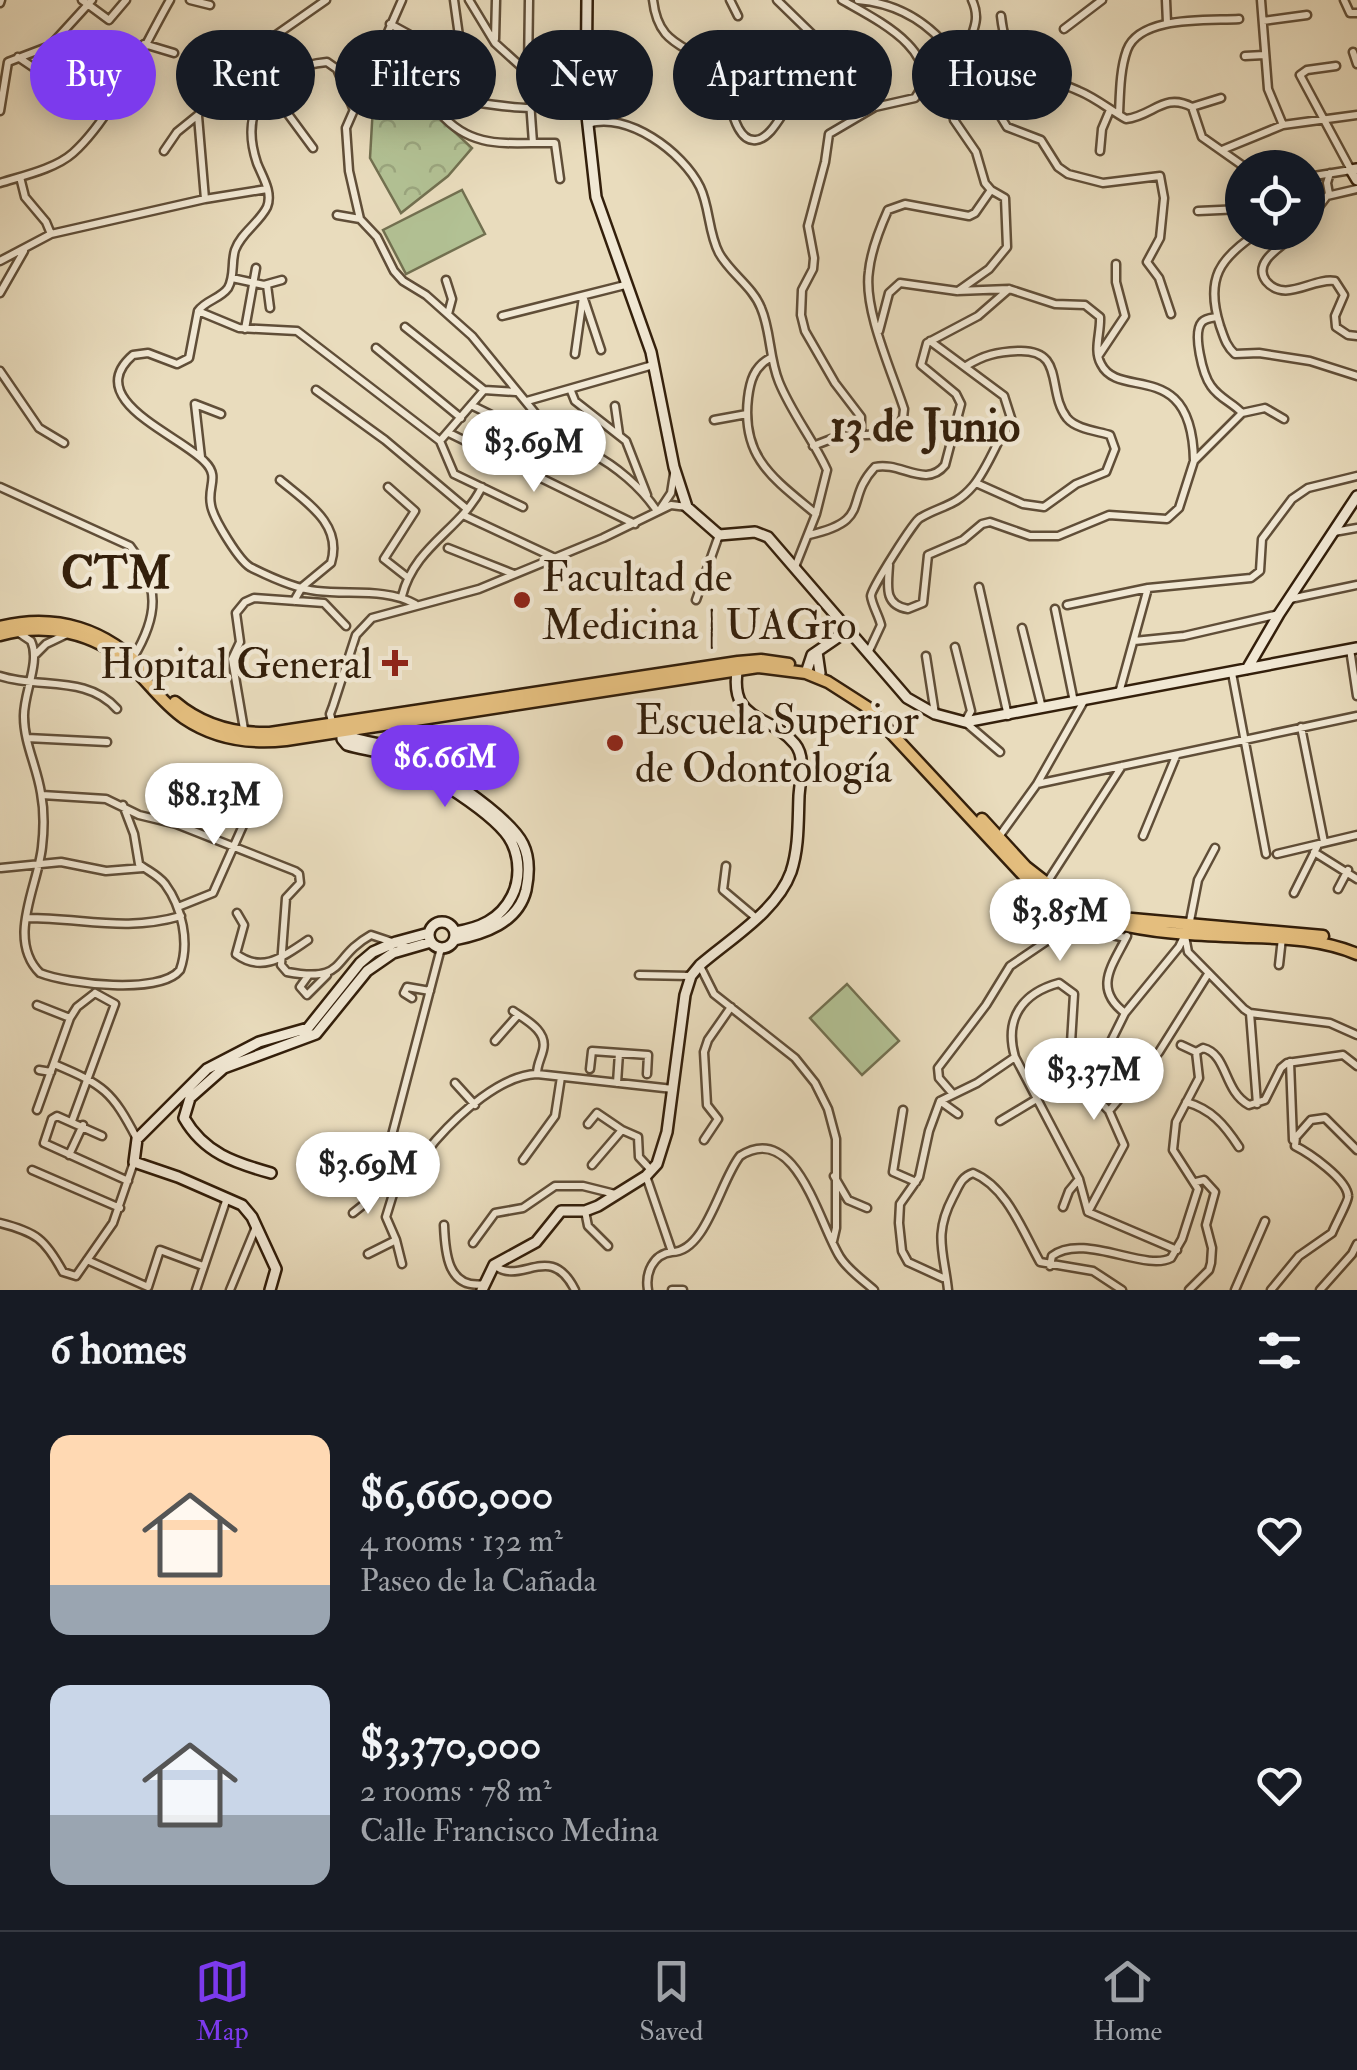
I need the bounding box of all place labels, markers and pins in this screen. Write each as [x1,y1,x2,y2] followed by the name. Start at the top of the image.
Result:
[453,410,615,495] pin: $3.69M
[542,552,857,652] place label: Facultad de Medicina | UAGro
[511,589,533,611] marker: Facultad de Medicina | UAGro
[100,639,372,691] place label: Hopital General
[382,650,408,676] marker: Hopital General
[635,695,919,795] place label: Escuela Superior de Odontología
[364,725,526,810] pin: $6.66M
[604,732,626,754] marker: Escuela Superior de Odontología
[133,763,295,848] pin: $8.13M
[979,879,1141,964] pin: $3.85M
[1013,1038,1175,1123] pin: $3.37M
[287,1132,449,1217] pin: $3.69M

